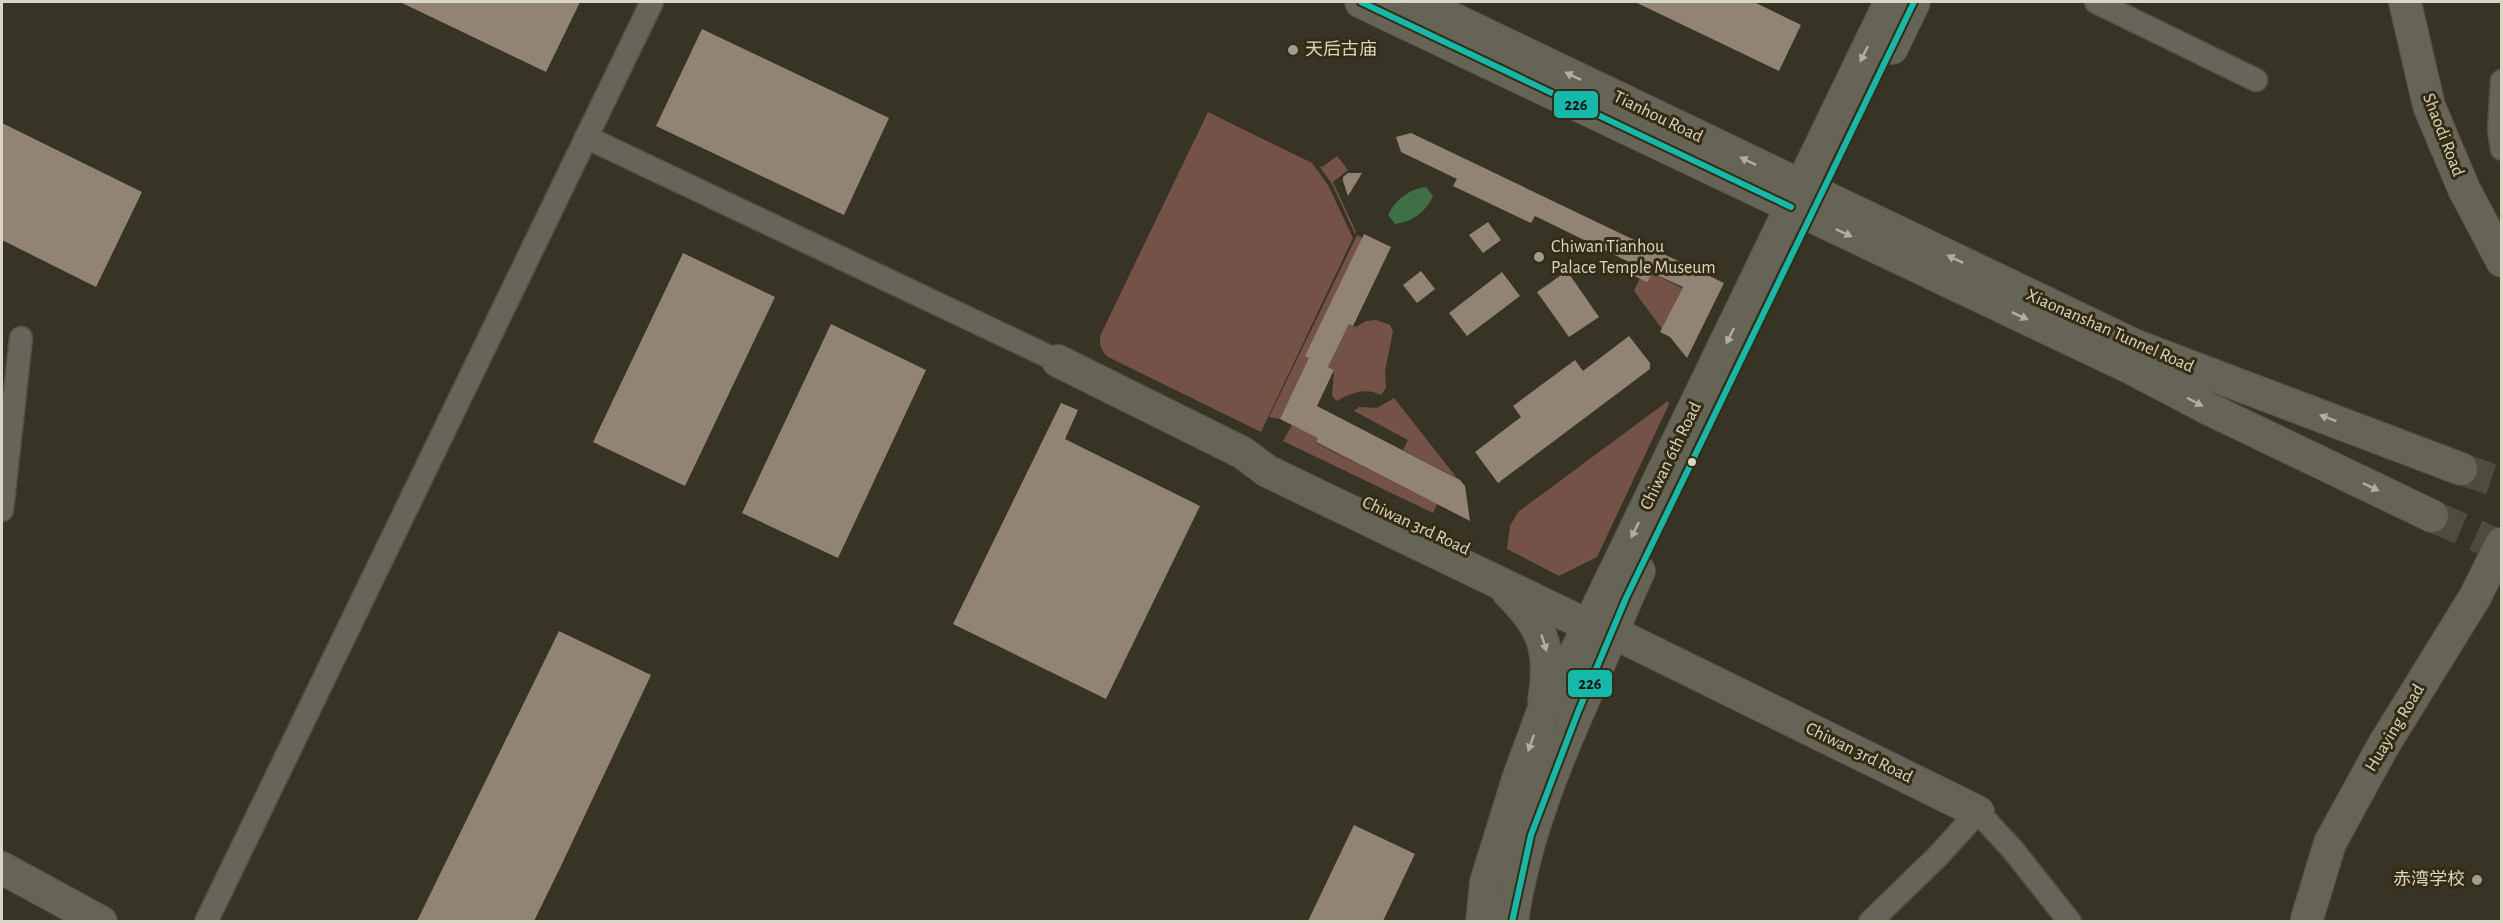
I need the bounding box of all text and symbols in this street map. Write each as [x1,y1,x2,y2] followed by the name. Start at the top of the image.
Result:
[1305,39,1377,59] place label: 天后古庙
[1286,43,1300,57] marker: 天后古庙
[1860,46,1869,63] one-way arrow
[1564,71,1581,81] one-way arrow
[1611,88,1705,146] street label: Tianhou Road
[1553,90,1599,119] line badge: 226
[2419,91,2467,179] street label: Shaodi Road
[1565,97,1588,113] text: 226
[1740,156,1757,165] one-way arrow
[1835,228,1852,237] one-way arrow
[1551,238,1716,277] place label: Chiwan Tianhou Palace Temple Museum
[1532,250,1546,264] marker: Chiwan Tianhou Palace Temple Museum
[1947,255,1964,264] one-way arrow
[2023,286,2197,376] street label: Xiaonanshan Tunnel Road
[2012,311,2029,320] one-way arrow
[1725,327,1734,344] one-way arrow
[2187,397,2204,407] one-way arrow
[1637,399,1705,513] street label: Chiwan 6th Road
[2318,413,2336,423] one-way arrow
[1686,456,1698,468] unlabelled marker
[2362,482,2379,491] one-way arrow
[1359,493,1473,559] street label: Chiwan 3rd Road
[1630,521,1639,538] one-way arrow
[1540,634,1549,652] one-way arrow
[1567,669,1613,698] line badge: 226
[1579,676,1602,692] text: 226
[2362,681,2428,775] street label: Huaying Road
[1803,719,1915,787] street label: Chiwan 3rd Road
[1526,734,1536,752] one-way arrow
[2393,869,2465,889] place label: 赤湾学校
[2470,873,2484,887] marker: 赤湾学校

